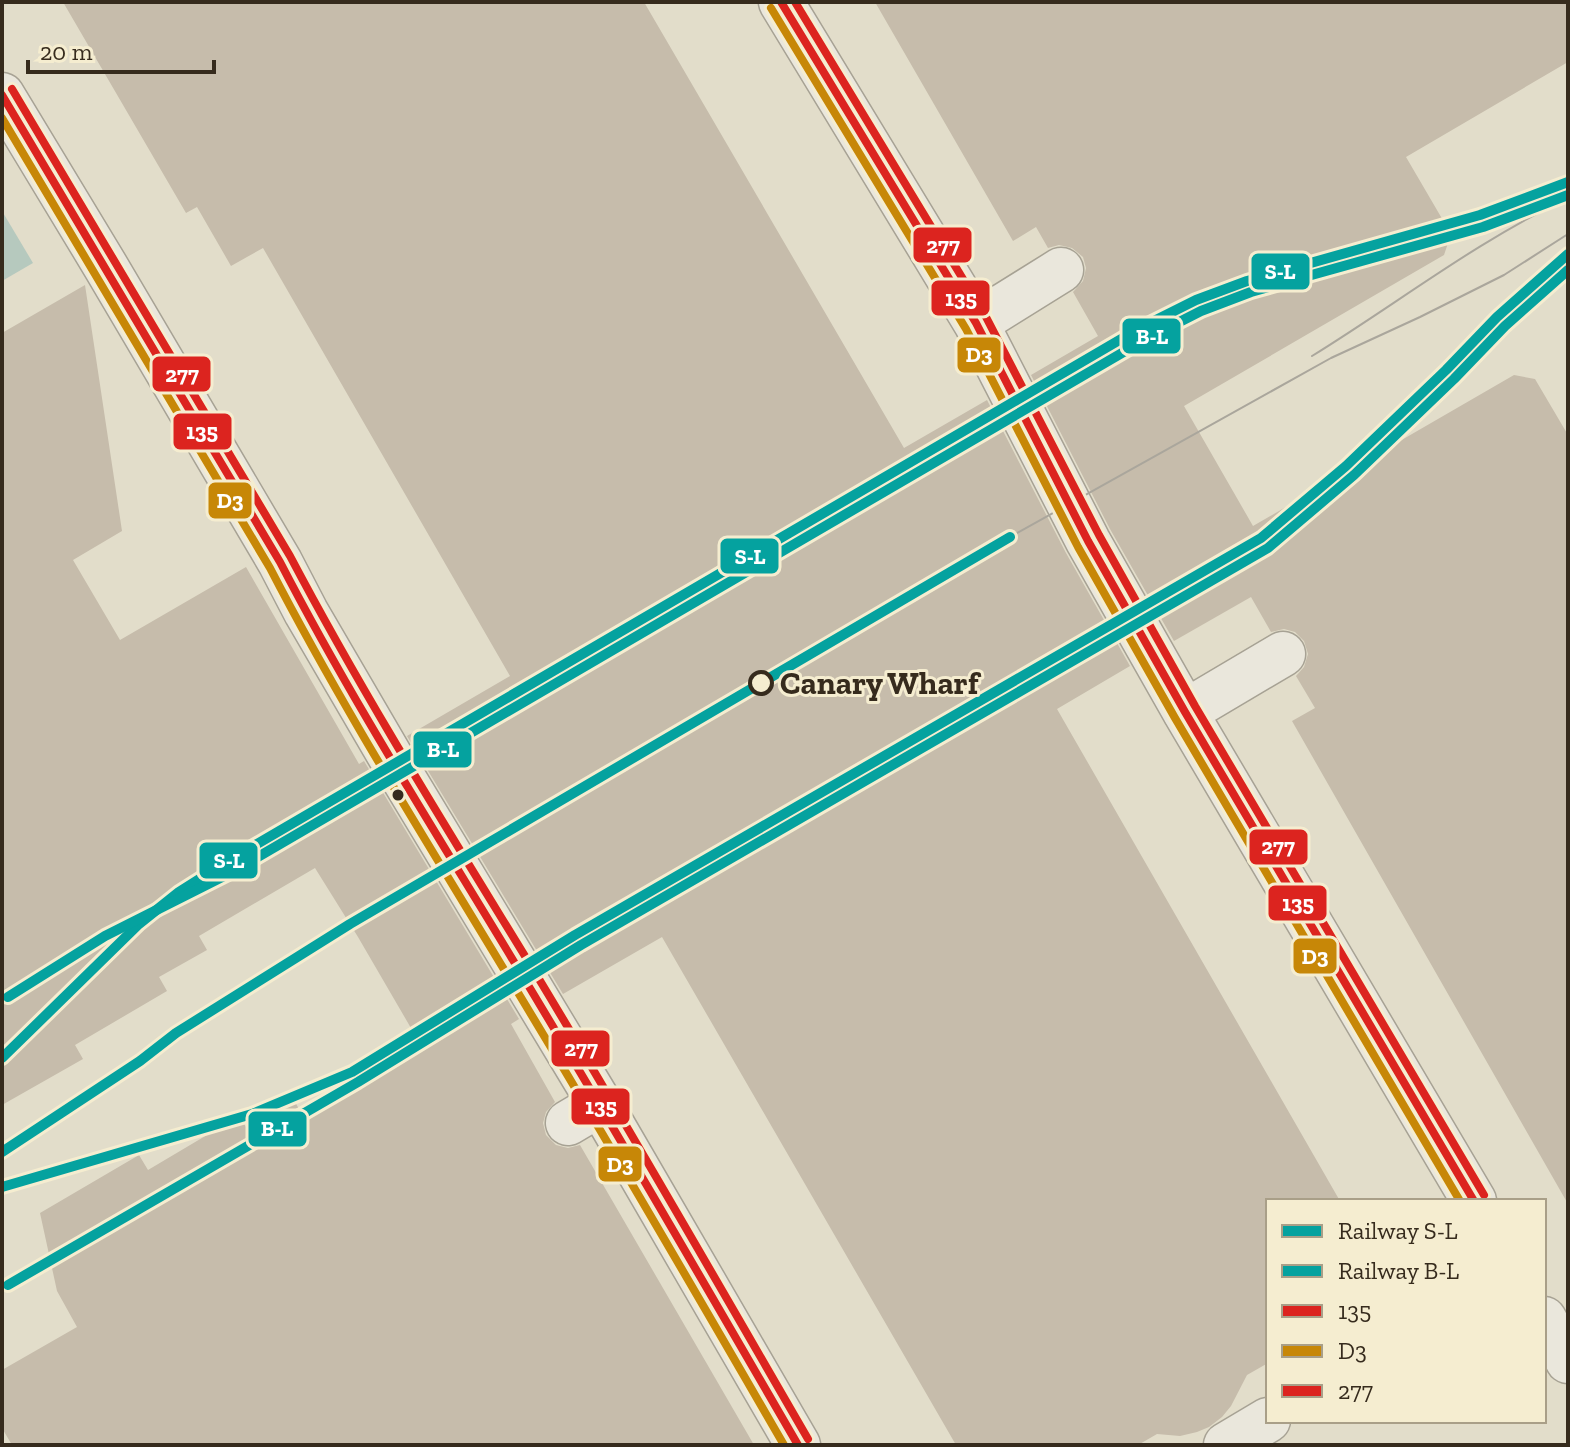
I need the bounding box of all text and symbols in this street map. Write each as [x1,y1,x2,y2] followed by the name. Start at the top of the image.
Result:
[28,24,214,74] scale bar
[40,37,93,66] text: 20 m
[912,226,973,264] line badge: 277
[926,232,960,259] text: 277
[1250,252,1311,291] line badge: S-L
[1264,258,1296,285] text: S-L
[930,279,991,317] line badge: 135
[945,285,977,312] text: 135
[1121,317,1182,355] line badge: B-L
[1136,323,1169,350] text: B-L
[956,336,1002,374] line badge: D3
[965,341,993,368] text: D3
[151,355,212,393] line badge: 277
[165,361,199,388] text: 277
[172,412,233,451] line badge: 135
[186,418,218,445] text: 135
[207,481,253,520] line badge: D3
[216,487,244,514] text: D3
[719,537,780,575] line badge: S-L
[734,543,766,570] text: S-L
[780,664,982,702] place label: Canary Wharf
[749,671,773,695] marker: Canary Wharf
[412,730,473,769] line badge: B-L
[427,736,460,763] text: B-L
[390,787,406,803] unlabelled marker
[1248,828,1309,866] line badge: 277
[1261,833,1295,860] text: 277
[198,841,259,880] line badge: S-L
[213,847,245,874] text: S-L
[1267,884,1328,922] line badge: 135
[1282,890,1314,917] text: 135
[1292,937,1338,975] line badge: D3
[1301,943,1329,970] text: D3
[550,1029,611,1068] line badge: 277
[564,1035,598,1062] text: 277
[570,1087,631,1126] line badge: 135
[585,1093,617,1120] text: 135
[247,1110,308,1148] line badge: B-L
[261,1115,294,1142] text: B-L
[597,1145,643,1183] line badge: D3
[606,1151,634,1178] text: D3
[1266,1199,1546,1423] legend
[1338,1216,1457,1245] text: Railway S-L
[1338,1256,1459,1285] text: Railway B-L
[1338,1296,1371,1325] text: 135
[1338,1336,1367,1365] text: D3
[1338,1376,1373,1405] text: 277

